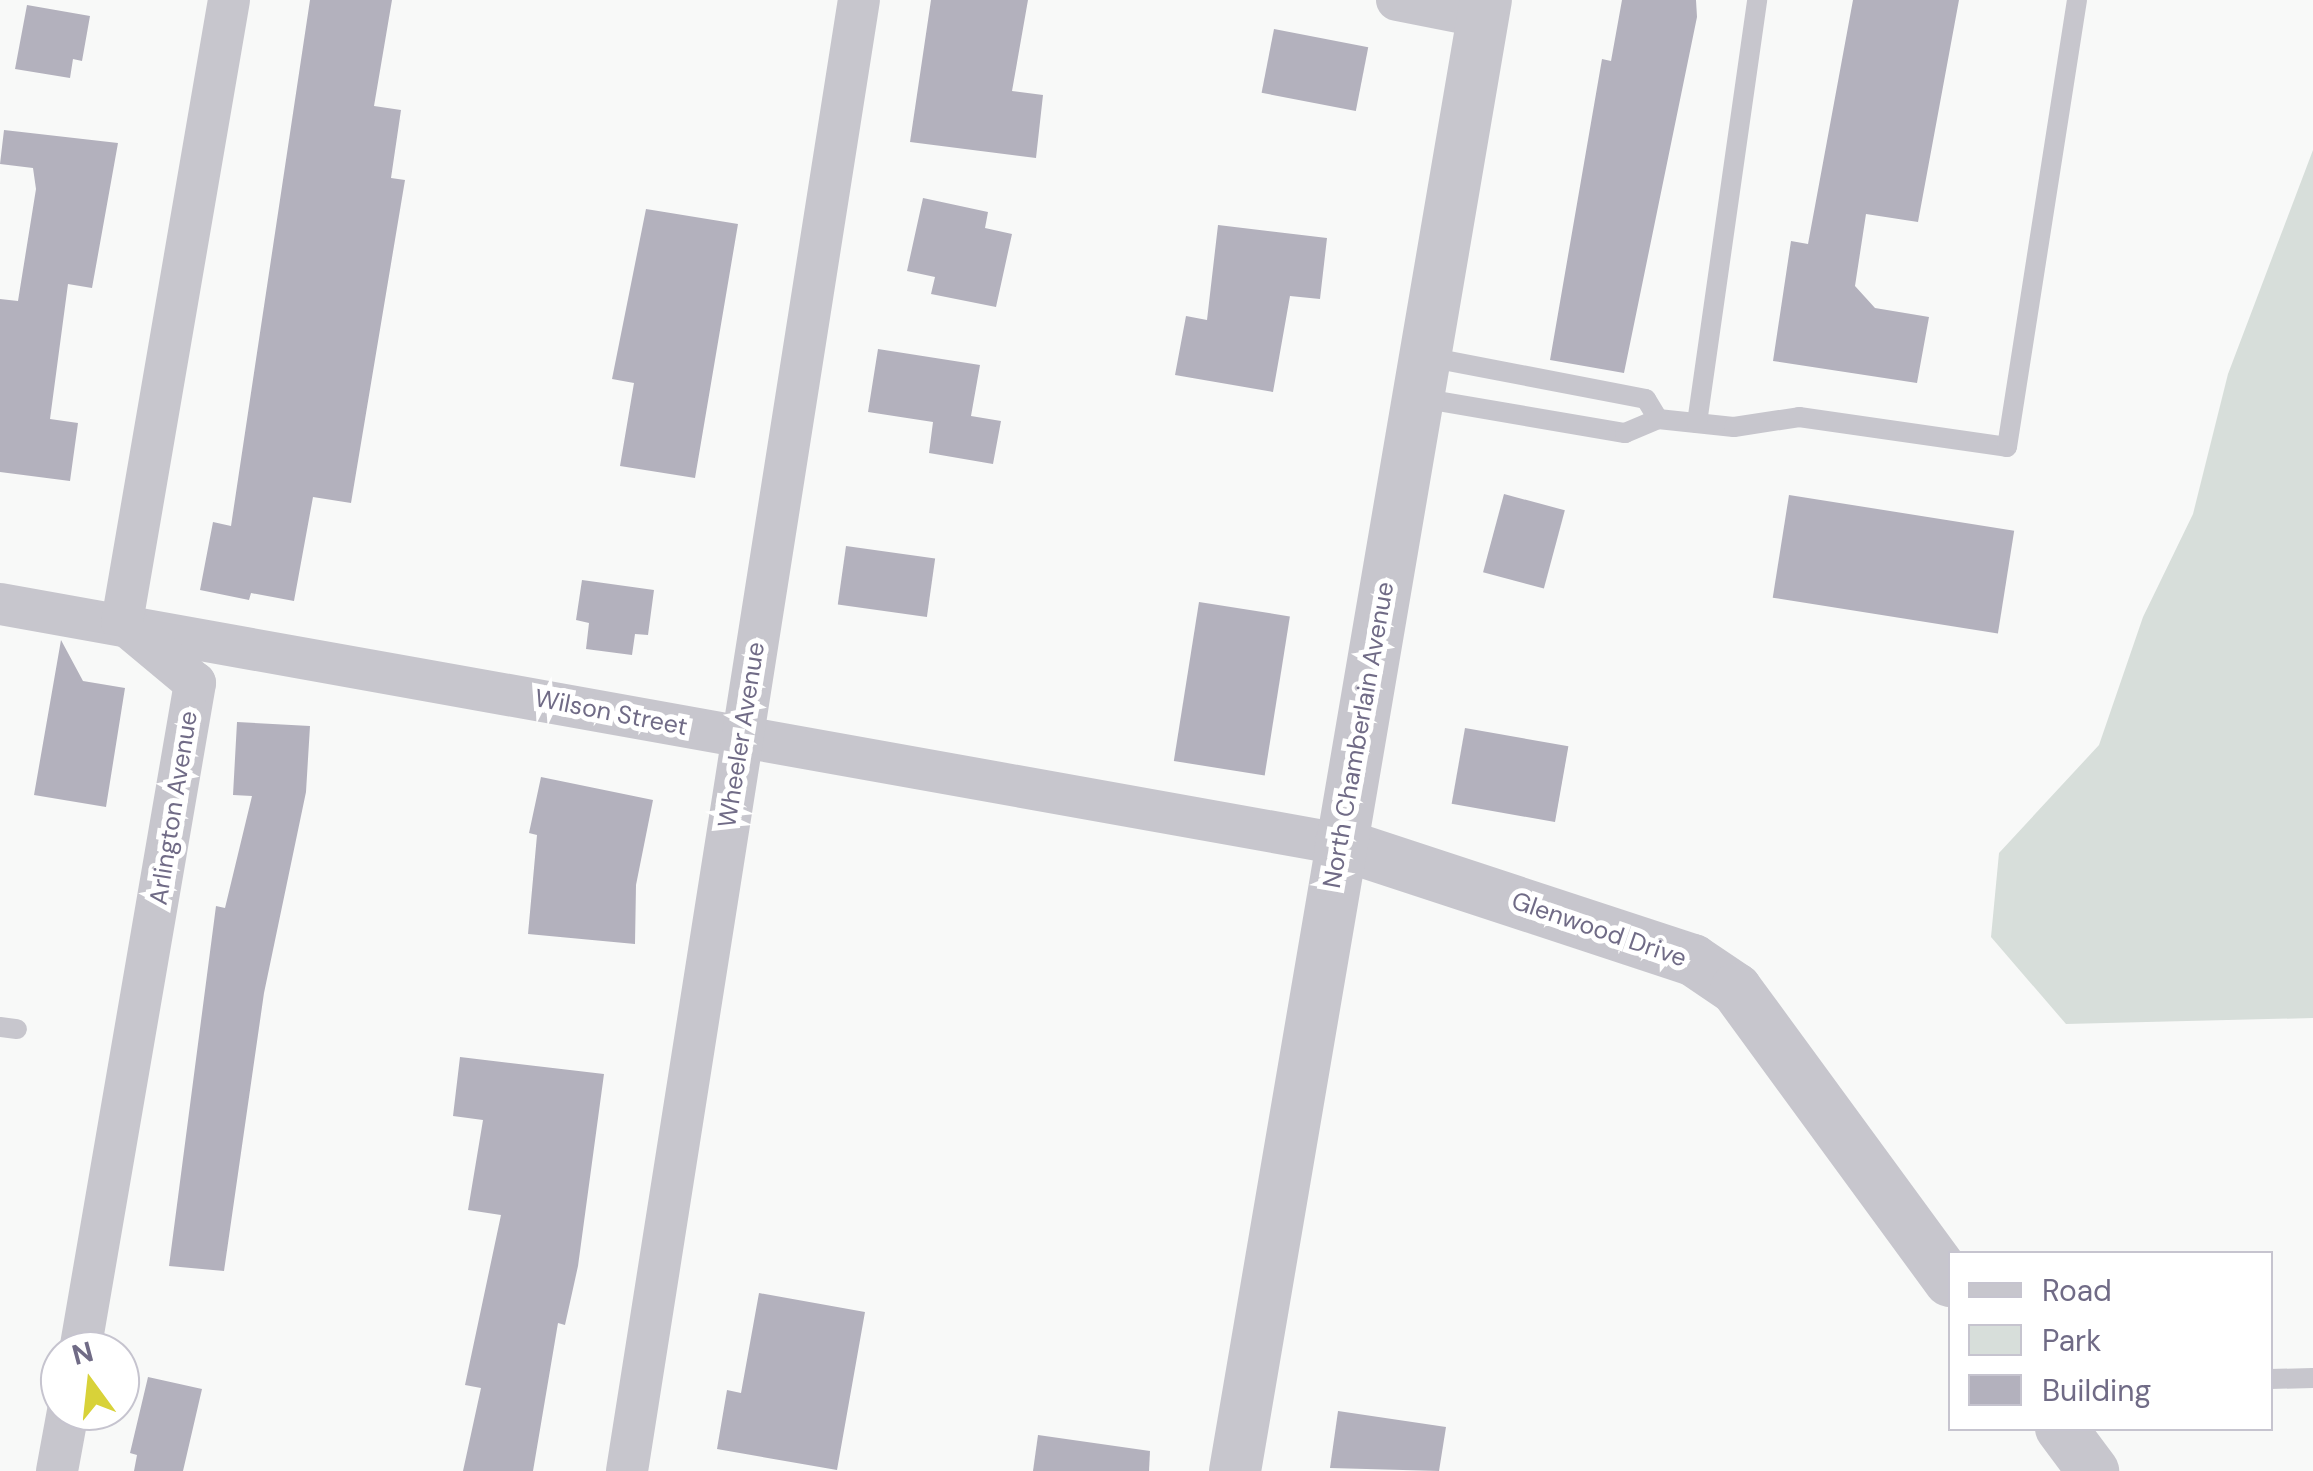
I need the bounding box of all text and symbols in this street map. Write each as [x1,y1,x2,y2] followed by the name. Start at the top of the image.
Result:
[1317,579,1401,891] street label: North Chamberlain Avenue
[713,640,771,830] street label: Wheeler Avenue
[532,683,690,743] street label: Wilson Street
[144,709,204,907] street label: Arlington Avenue
[1508,886,1690,974] street label: Glenwood Drive
[1948,1251,2273,1431] legend
[2042,1271,2112,1310] text: Road
[2042,1321,2101,1360] text: Park
[40,1331,140,1431] north arrow
[68,1333,97,1374] text: N
[2042,1371,2151,1410] text: Building

